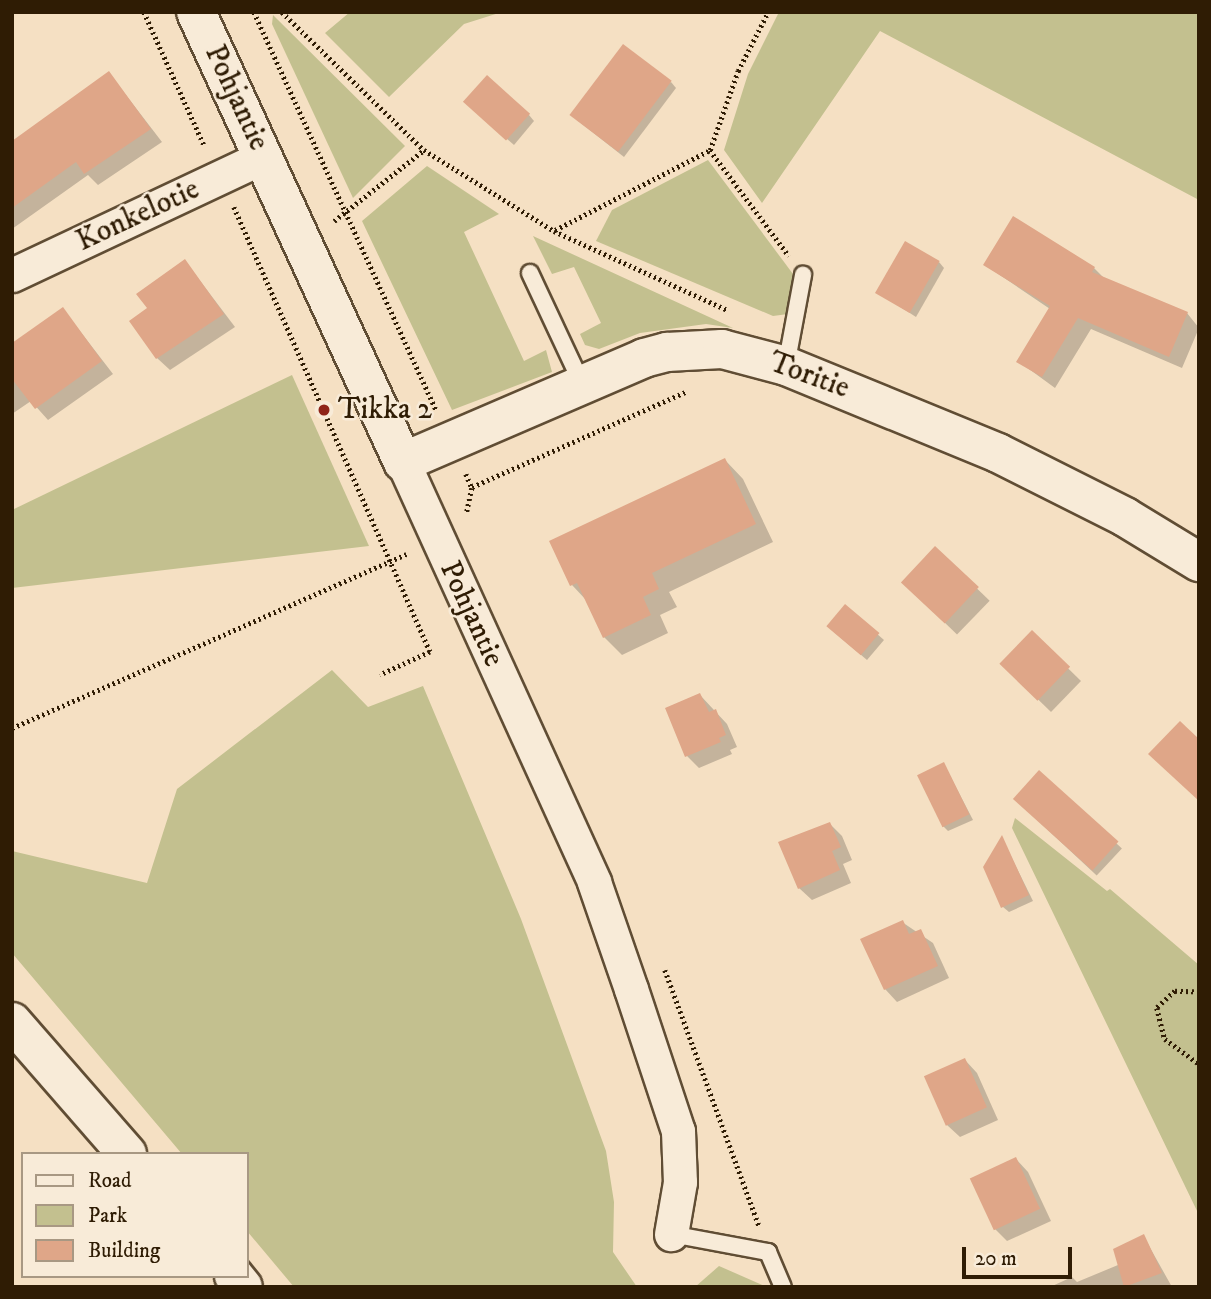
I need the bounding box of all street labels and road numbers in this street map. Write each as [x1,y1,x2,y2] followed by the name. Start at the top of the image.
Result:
[196,40,276,156] street label: Pohjantie
[71,172,205,260] street label: Konkelotie
[764,345,854,407] street label: Toritie
[431,556,511,672] street label: Pohjantie

